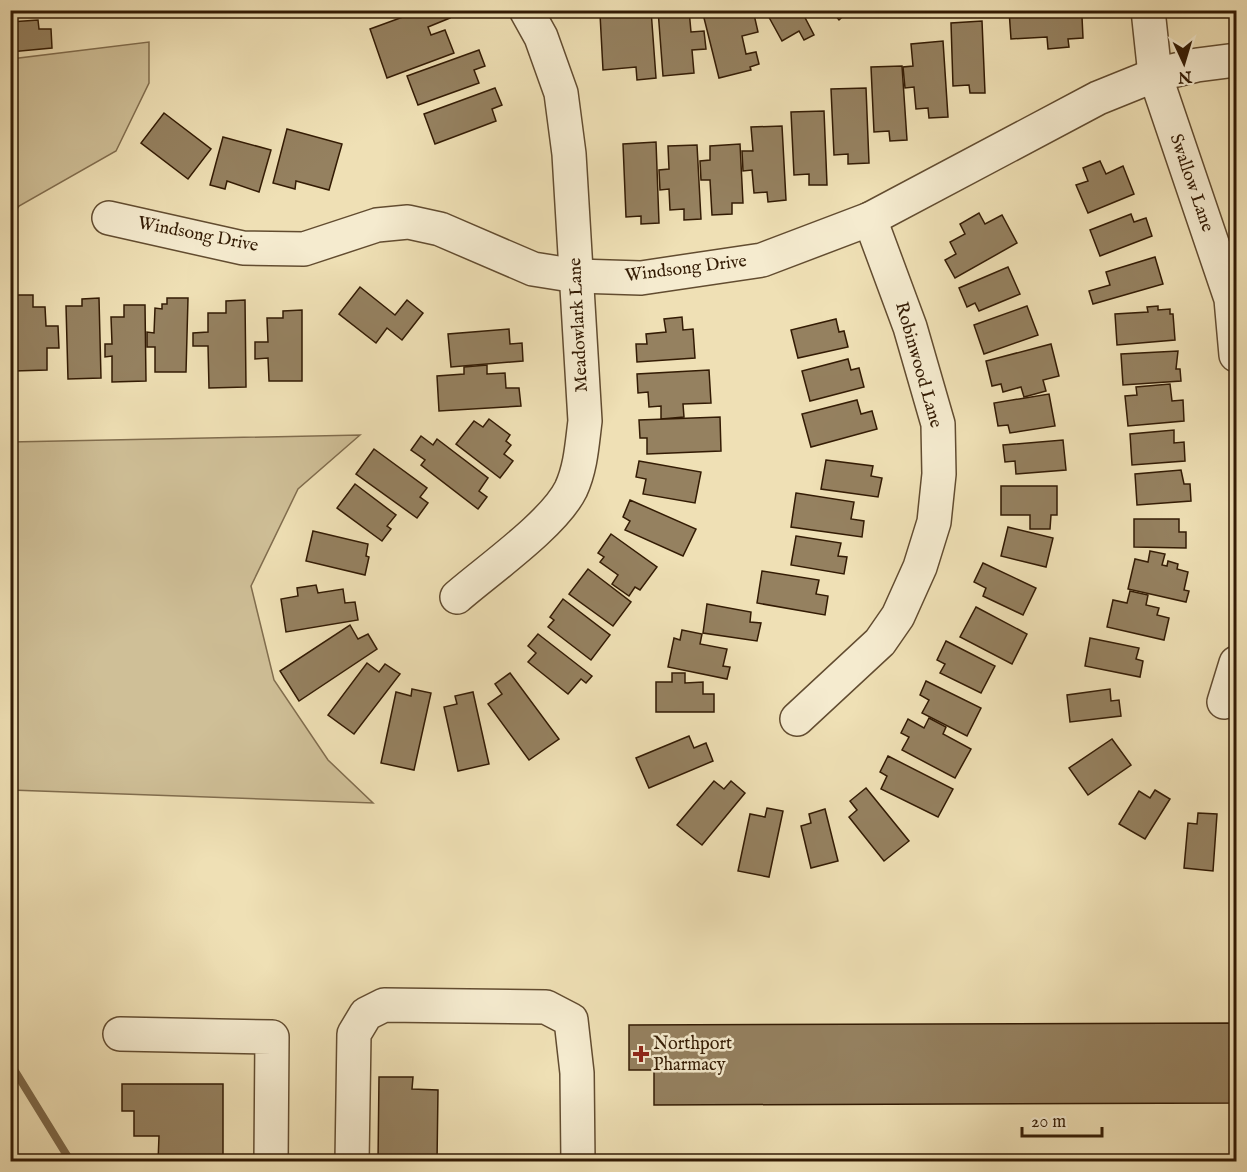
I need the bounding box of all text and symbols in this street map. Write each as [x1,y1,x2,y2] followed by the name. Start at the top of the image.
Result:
[1154,33,1214,93] north arrow
[1177,65,1194,86] text: N
[1164,131,1218,235] street label: Swallow Lane
[136,212,260,258] street label: Windsong Drive
[624,250,748,288] street label: Windsong Drive
[564,257,594,393] street label: Meadowlark Lane
[889,299,947,431] street label: Robinwood Lane
[653,1033,732,1077] place label: Northport Pharmacy
[634,1047,648,1061] marker: Northport Pharmacy
[1022,1100,1102,1138] scale bar
[1031,1111,1066,1134] text: 20 m

